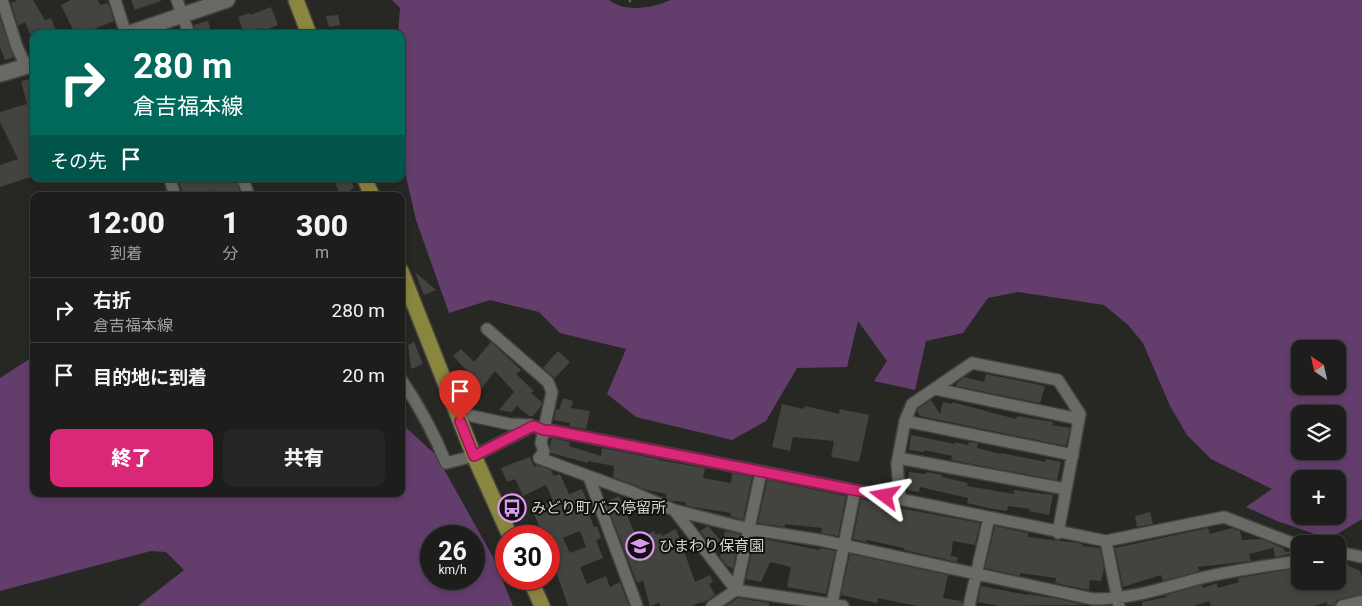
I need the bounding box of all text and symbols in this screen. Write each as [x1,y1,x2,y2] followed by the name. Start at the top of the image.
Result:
[133,46,232,87] text: 280 m
[50,50,115,115] icon: right
[133,94,243,119] text: 倉吉福本線
[117,145,145,173] icon: arrive
[50,150,107,173] text: その先
[87,205,165,240] text: 12:00
[222,205,239,240] text: 1
[296,208,348,243] text: 300
[315,243,329,262] text: m
[110,244,142,263] text: 到着
[222,244,239,263] text: 分
[93,289,131,312] text: 右折
[50,296,78,324] icon: right
[332,299,385,322] text: 280 m
[93,316,173,335] text: 倉吉福本線
[1291,340,1346,395] north arrow
[1291,340,1346,590] map controls
[50,361,78,389] icon: arrive
[342,364,385,387] text: 20 m
[93,366,207,389] text: 目的地に到着
[439,370,481,421] pin
[446,377,474,405] icon: arrive
[1291,405,1346,460] button: layers
[50,429,213,487] button: 終了
[223,429,385,487] button: 共有
[858,469,910,521] position arrow
[1291,470,1346,525] button: +
[497,493,527,523] bus stop icon: みどり町バス停留所
[531,499,666,517] place label: みどり町バス停留所
[495,525,560,590] speed limit sign: 30
[625,531,655,561] school or university icon: ひまわり保育園
[1291,535,1346,590] button: −
[438,537,467,566] text: 26
[659,537,764,555] place label: ひまわり保育園
[438,563,467,577] text: km/h

